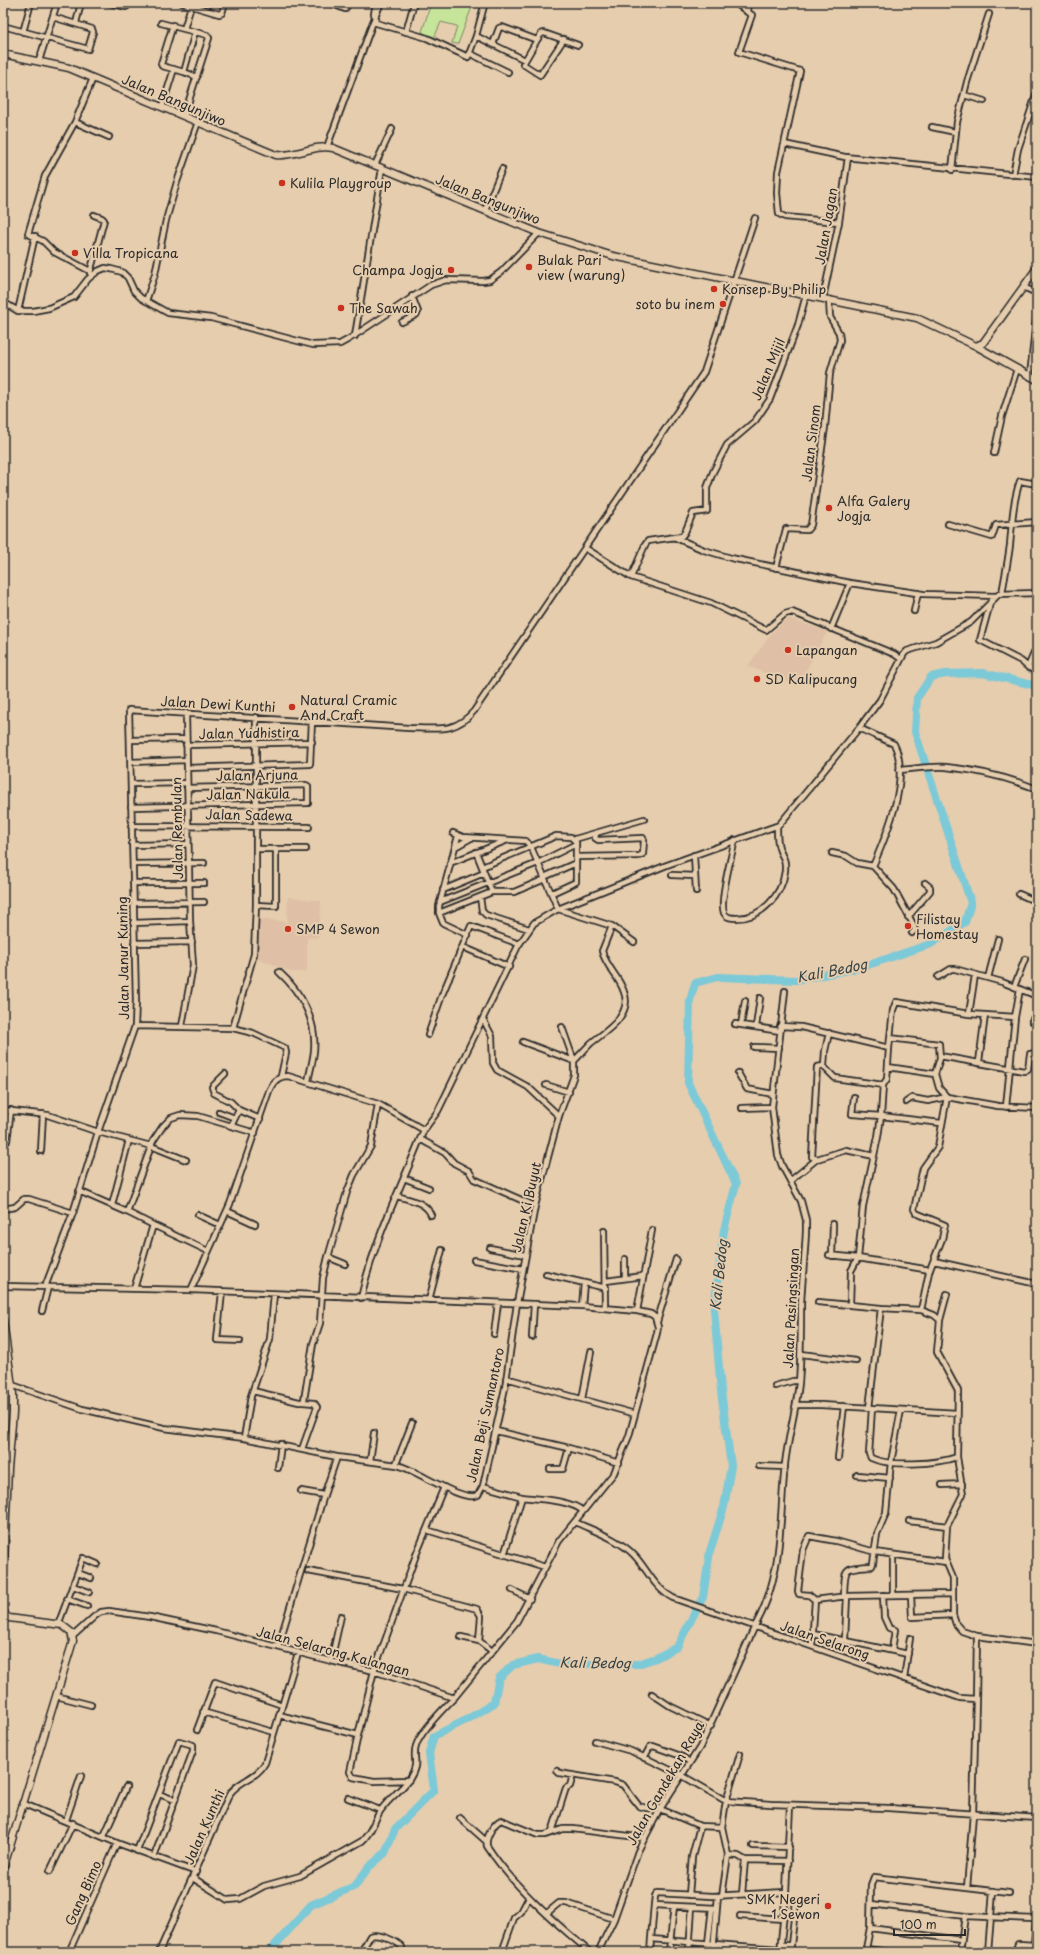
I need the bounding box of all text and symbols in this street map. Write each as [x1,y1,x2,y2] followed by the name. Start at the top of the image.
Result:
[119,69,229,130] street label: Jalan Bangunjiwo
[433,169,543,228] street label: Jalan Bangunjiwo
[290,173,392,192] place label: Kulila Playgroup
[277,178,287,188] marker: Kulila Playgroup
[809,186,842,266] street label: Jalan Jagan
[83,243,179,262] place label: Villa Tropicana
[70,248,80,258] marker: Villa Tropicana
[537,250,625,284] place label: Bulak Pari view (warung)
[352,260,444,279] place label: Champa Jogja
[524,262,534,272] marker: Bulak Pari view (warung)
[446,265,456,275] marker: Champa Jogja
[722,279,826,298] place label: Konsep By Philip
[709,284,719,294] marker: Konsep By Philip
[636,294,715,313] place label: soto bu inem
[349,298,418,317] place label: The Sawah
[718,299,728,309] marker: soto bu inem
[336,303,346,313] marker: The Sawah
[746,335,789,403] street label: Jalan Mijil
[796,403,825,483] street label: Jalan Sinom
[837,491,910,525] place label: Alfa Galery Jogja
[824,503,834,513] marker: Alfa Galery Jogja
[796,640,858,659] place label: Lapangan
[783,645,793,655] marker: Lapangan
[765,669,857,688] place label: SD Kalipucang
[752,674,762,684] marker: SD Kalipucang
[300,690,397,724] place label: Natural Cramic And Craft
[160,691,276,716] street label: Jalan Dewi Kunthi
[287,702,297,712] marker: Natural Cramic And Craft
[199,722,300,743] street label: Jalan Yudhistira
[216,764,298,785] street label: Jalan Arjuna
[166,777,187,879] street label: Jalan Rembulan
[206,783,290,804] street label: Jalan Nakula
[205,804,294,825] street label: Jalan Sadewa
[112,896,133,1020] street label: Jalan Janur Kuning
[916,909,979,943] place label: Filistay Homestay
[296,919,380,938] place label: SMP 4 Sewon
[903,921,913,931] marker: Filistay Homestay
[283,924,293,934] marker: SMP 4 Sewon
[795,953,870,988] water label: Kali Bedog
[506,1160,545,1254] street label: Jalan Ki Buyut
[704,1237,733,1311] water label: Kali Bedog
[778,1247,803,1369] street label: Jalan Pasingsingan
[461,1346,508,1484] street label: Jalan Beji Sumantoro
[778,1615,872,1664] street label: Jalan Selarong
[254,1621,412,1680] street label: Jalan Selarong Kalangan
[559,1651,632,1674] water label: Kali Bedog
[621,1716,708,1848] street label: Jalan Gandekan Raya
[179,1786,229,1867] street label: Jalan Kunthi
[60,1857,105,1928] street label: Gang Bimo
[747,1889,820,1923] place label: SMK Negeri 1 Sewon
[823,1901,833,1911] marker: SMK Negeri 1 Sewon
[894,1911,965,1937] scale bar
[900,1915,937,1933] text: 100 m

